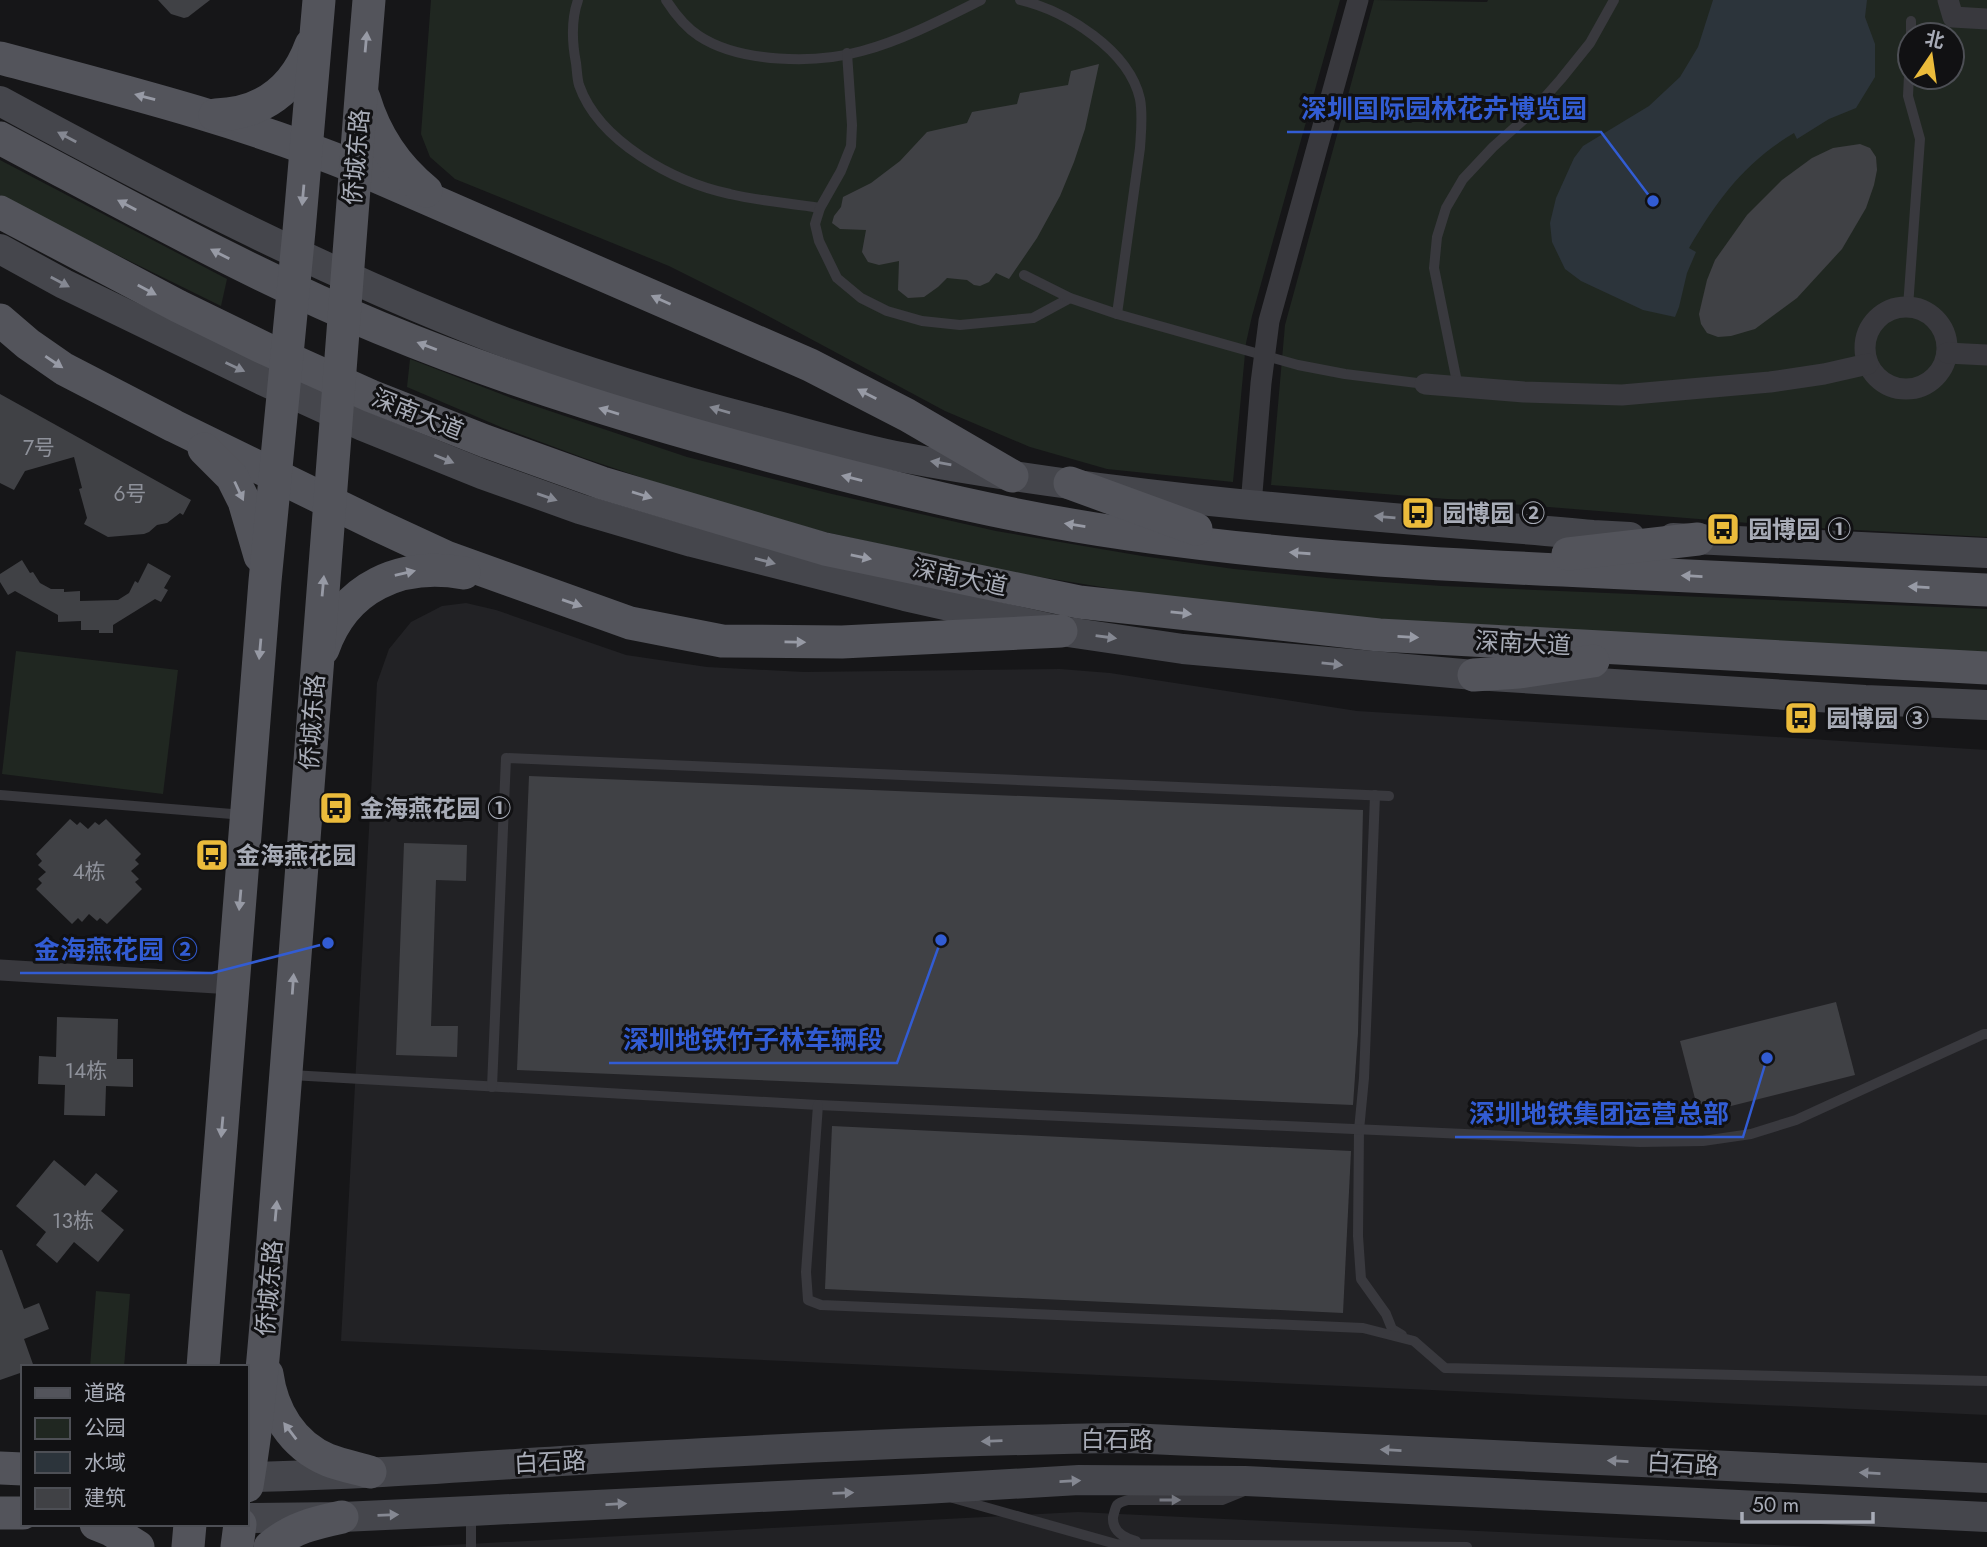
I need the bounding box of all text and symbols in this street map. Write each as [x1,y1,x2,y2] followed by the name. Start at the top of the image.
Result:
[1896,21,1966,91] north arrow
[1922,25,1947,55] text: 北
[361,31,372,53] one-way arrow
[1287,85,1601,132] callout: 深圳国际园林花卉博览园
[1301,90,1587,128] text: 深圳国际园林花卉博览园
[133,91,155,102] one-way arrow
[334,108,378,206] street label: 侨城东路
[57,131,76,143] one-way arrow
[297,184,308,206] one-way arrow
[117,200,137,211] one-way arrow
[210,248,230,259] one-way arrow
[50,276,70,288] one-way arrow
[137,284,157,296] one-way arrow
[650,294,671,305] one-way arrow
[417,341,438,352] one-way arrow
[45,355,63,369] one-way arrow
[225,362,245,373] one-way arrow
[367,380,469,448] street label: 深南大道
[857,389,877,400] one-way arrow
[708,404,730,415] one-way arrow
[598,406,619,416] one-way arrow
[23,433,55,463] house number: 7号
[433,453,454,464] one-way arrow
[930,457,952,468] one-way arrow
[841,472,863,483] one-way arrow
[113,479,147,509] house number: 6号
[233,481,245,501] one-way arrow
[632,491,653,501] one-way arrow
[536,492,557,503] one-way arrow
[1399,494,1437,532] bus stop icon: 园博园 ②
[1442,496,1545,531] place label: 园博园 ②
[1704,510,1742,548] bus stop icon: 园博园 ①
[1374,511,1396,522] one-way arrow
[1748,512,1851,547] place label: 园博园 ①
[1063,519,1085,530] one-way arrow
[1289,547,1311,558] one-way arrow
[909,550,1011,604] street label: 深南大道
[850,551,872,562] one-way arrow
[754,556,776,567] one-way arrow
[394,568,416,579] one-way arrow
[1680,570,1702,581] one-way arrow
[318,575,329,597] one-way arrow
[1908,581,1930,592] one-way arrow
[562,598,583,609] one-way arrow
[1171,608,1193,619] one-way arrow
[1474,623,1572,663] street label: 深南大道
[1095,632,1117,643] one-way arrow
[1397,632,1419,643] one-way arrow
[784,636,806,648] one-way arrow
[254,638,265,660] one-way arrow
[1321,658,1343,669] one-way arrow
[291,673,333,771] street label: 侨城东路
[1782,699,1820,737] bus stop icon: 园博园 ③
[1826,701,1929,736] place label: 园博园 ③
[317,789,355,827] bus stop icon: 金海燕花园 ①
[360,791,511,826] place label: 金海燕花园 ①
[193,836,231,874] bus stop icon: 金海燕花园
[236,838,356,873] place label: 金海燕花园
[72,857,106,887] house number: 4栋
[234,889,245,911] one-way arrow
[20,926,212,973] callout: 金海燕花园 ②
[34,931,198,969] text: 金海燕花园 ②
[288,973,299,995] one-way arrow
[609,1016,897,1063] callout: 深圳地铁竹子林车辆段
[623,1021,883,1059] text: 深圳地铁竹子林车辆段
[65,1056,107,1086] house number: 14栋
[1455,1090,1743,1137] callout: 深圳地铁集团运营总部
[1469,1095,1729,1133] text: 深圳地铁集团运营总部
[216,1116,227,1138] one-way arrow
[271,1199,282,1221] one-way arrow
[52,1206,94,1236] house number: 13栋
[247,1239,291,1337] street label: 侨城东路
[21,1365,248,1526] legend
[84,1378,126,1408] text: 道路
[84,1413,126,1443] text: 公园
[283,1422,297,1440] one-way arrow
[1081,1422,1153,1457] street label: 白石路
[981,1436,1003,1447] one-way arrow
[513,1443,587,1481] street label: 白石路
[1380,1445,1402,1456] one-way arrow
[1646,1445,1720,1483] street label: 白石路
[84,1448,126,1478] text: 水域
[1607,1456,1629,1467] one-way arrow
[1859,1467,1881,1478] one-way arrow
[1059,1475,1081,1486] one-way arrow
[1742,1480,1873,1524] scale bar
[84,1483,126,1513] text: 建筑
[832,1487,854,1498] one-way arrow
[1752,1490,1799,1520] text: 50 m
[1159,1494,1181,1506] one-way arrow
[605,1498,627,1509] one-way arrow
[378,1509,400,1520] one-way arrow

